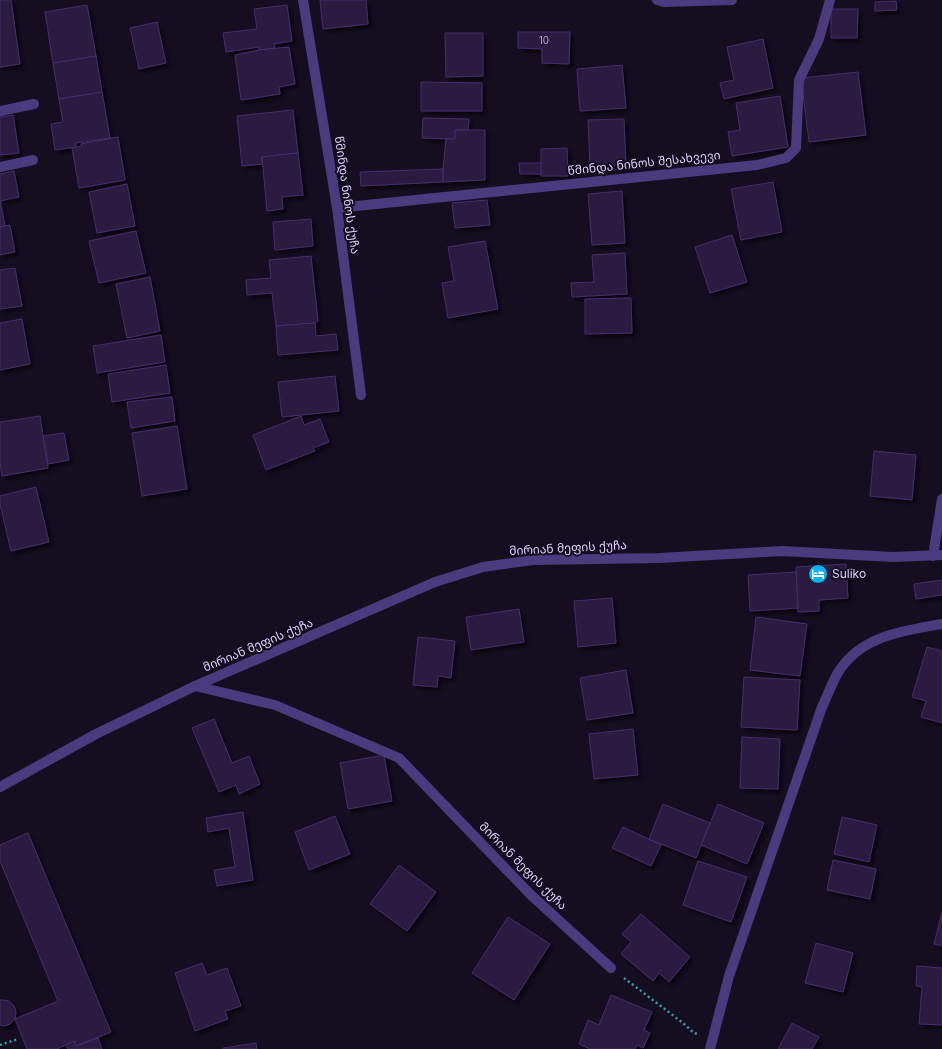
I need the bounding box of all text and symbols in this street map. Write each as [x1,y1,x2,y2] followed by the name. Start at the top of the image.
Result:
[539,34,549,46] house number: 10
[331,135,363,255] street label: წმინდა ნინოს ქუჩა
[567,147,721,179] street label: წმინდა ნინოს შესახვევი
[509,537,627,558] street label: მირიან მეფის ქუჩა
[807,563,829,585] hotel icon: Suliko
[832,566,866,581] place label: Suliko
[201,615,315,674] street label: მირიან მეფის ქუჩა
[476,819,570,913] street label: მირიან მეფის ქუჩა

